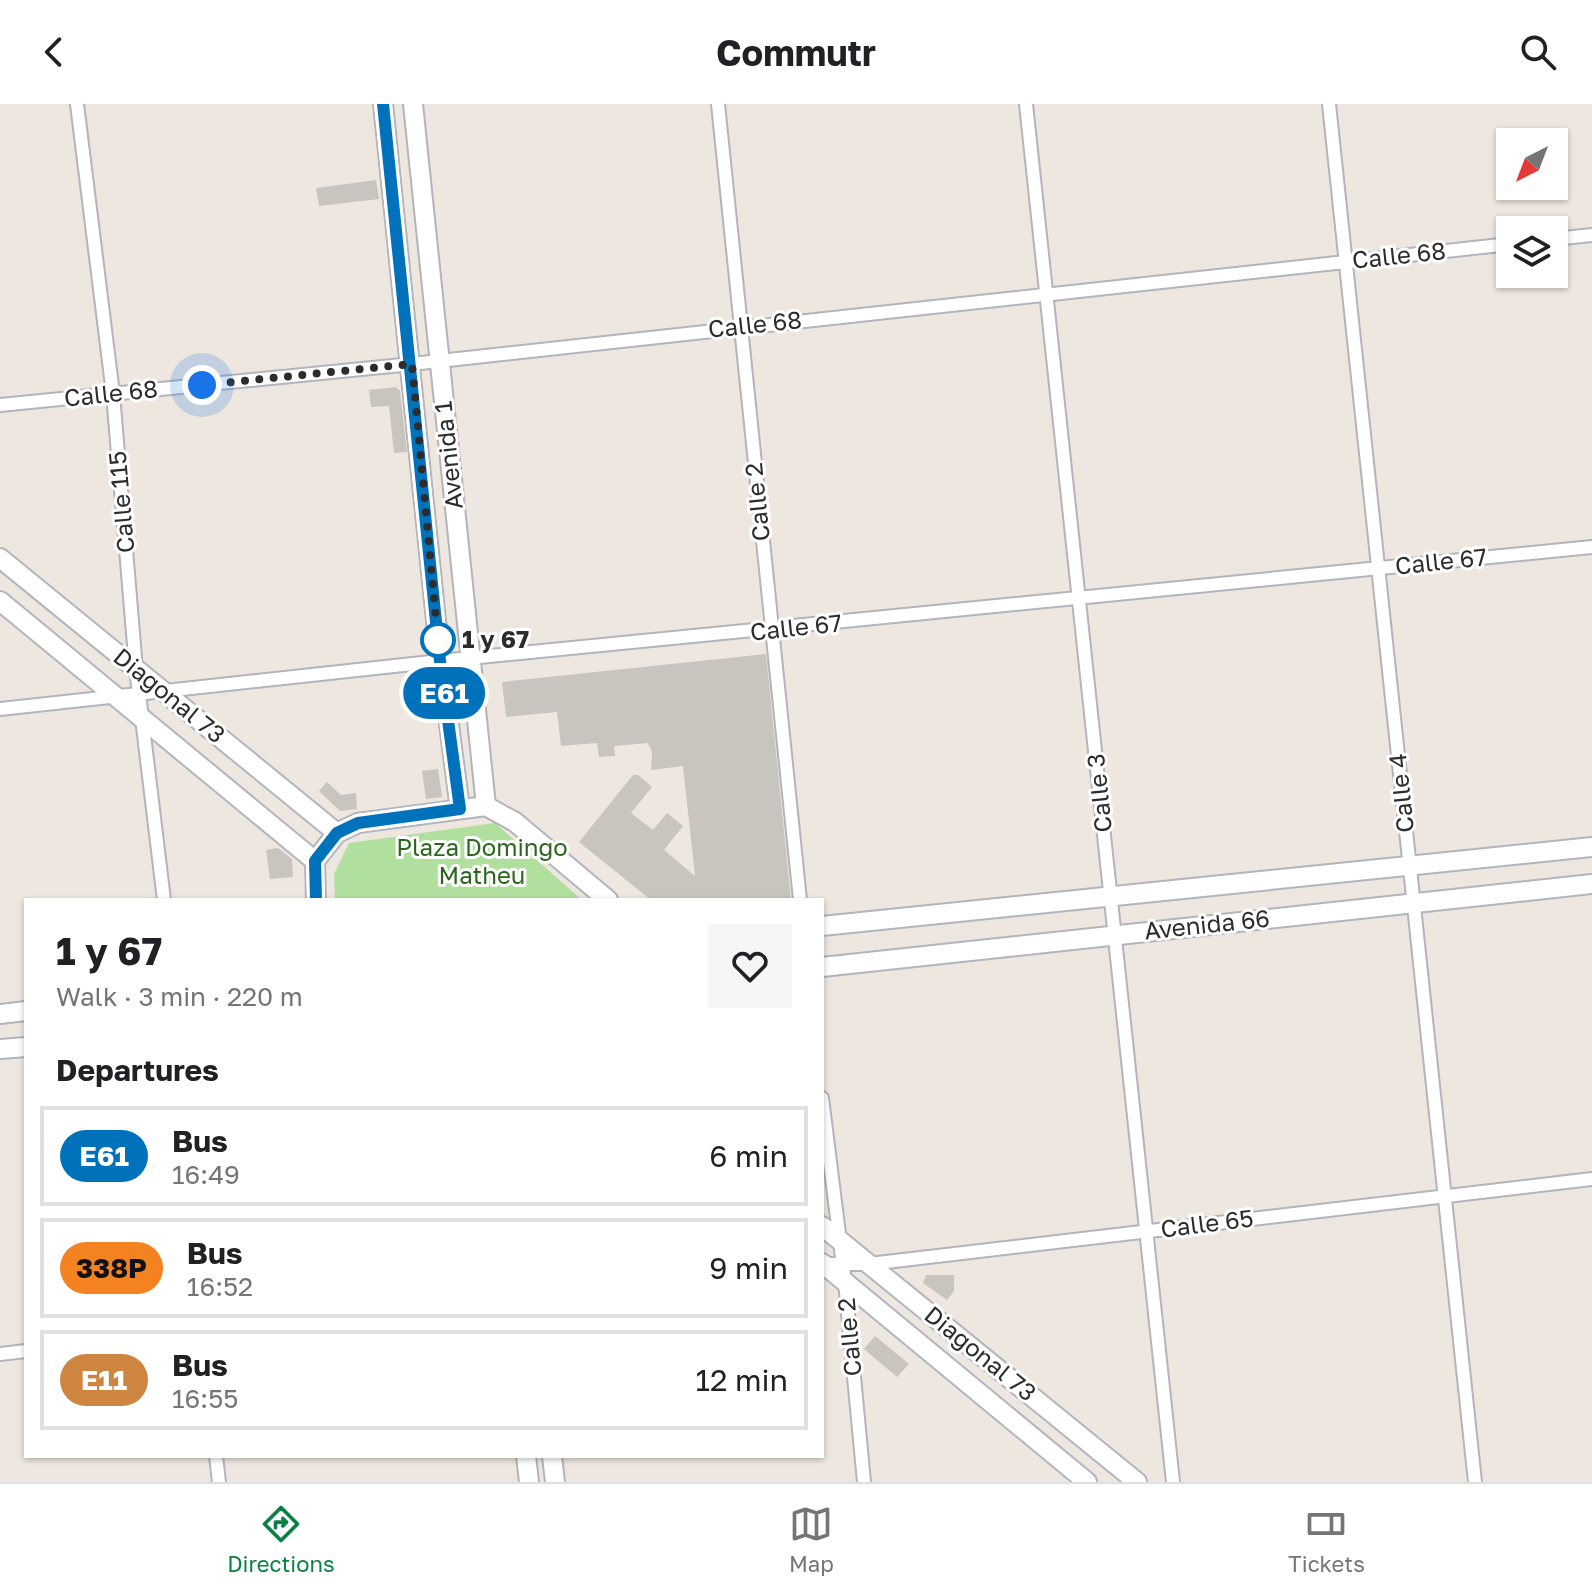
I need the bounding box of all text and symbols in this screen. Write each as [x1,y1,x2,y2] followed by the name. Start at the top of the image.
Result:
[32,30,76,74] icon: back
[1516,30,1560,74] icon: search
[716,31,876,74] text: Commutr
[1496,128,1568,200] north arrow
[1496,128,1568,288] map controls
[1496,216,1568,288] button: layers
[1351,235,1447,274] street label: Calle 68
[707,304,803,343] street label: Calle 68
[182,365,222,405] your location
[63,373,159,412] street label: Calle 68
[427,400,468,511] street label: Avenida 1
[102,450,139,554] street label: Calle 115
[738,461,775,543] street label: Calle 2
[1393,541,1488,580] street label: Calle 67
[748,607,843,646] street label: Calle 67
[421,623,455,657] marker: 1 y 67
[462,624,529,653] place label: 1 y 67
[108,641,231,748] street label: Diagonal 73
[398,667,490,719] line badge: E61
[419,676,469,709] text: E61
[1080,752,1117,834] street label: Calle 3
[1382,752,1419,834] street label: Calle 4
[396,832,568,889] park label: Plaza Domingo Matheu
[1143,902,1271,945] street label: Avenida 66
[708,924,792,1008] button: heart
[56,928,162,973] text: 1 y 67
[56,981,303,1012] text: Walk · 3 min · 220 m
[56,1052,219,1088] text: Departures
[172,1123,228,1159] text: Bus
[709,1138,788,1174] text: 6 min
[79,1139,129,1172] text: E61
[172,1159,240,1190] text: 16:49
[1159,1202,1255,1243] street label: Calle 65
[187,1235,243,1271] text: Bus
[709,1250,788,1286] text: 9 min
[76,1251,147,1284] text: 338P
[187,1271,253,1302] text: 16:52
[831,1297,866,1378] street label: Calle 2
[919,1299,1042,1406] street label: Diagonal 73
[172,1347,228,1383] text: Bus
[696,1362,788,1398] text: 12 min
[81,1363,127,1396] text: E11
[172,1383,238,1414] text: 16:55
[227,1502,335,1577] tab: Directions
[789,1502,834,1577] tab: Map
[1288,1502,1365,1577] tab: Tickets

